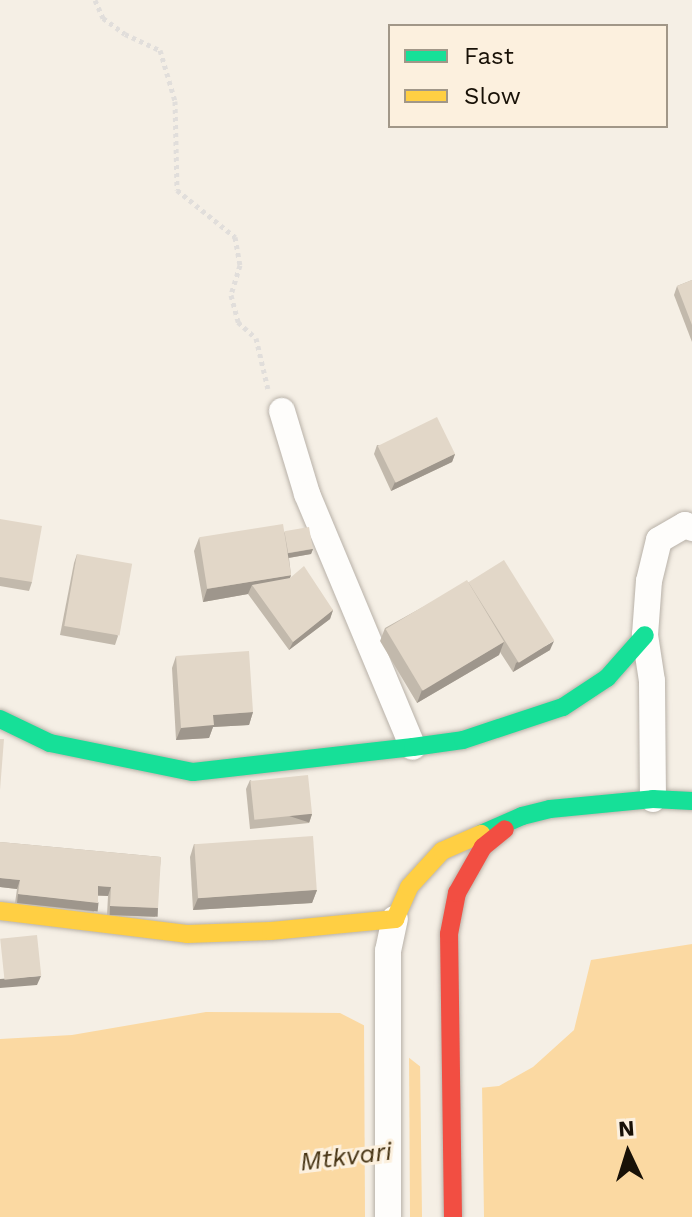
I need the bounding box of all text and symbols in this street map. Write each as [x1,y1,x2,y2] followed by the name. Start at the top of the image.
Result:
[388,24,668,128] legend
[464,42,514,70] text: Fast
[464,82,521,110] text: Slow
[588,1113,668,1193] north arrow
[617,1116,635,1142] text: N
[298,1136,394,1178] water label: Mtkvari

